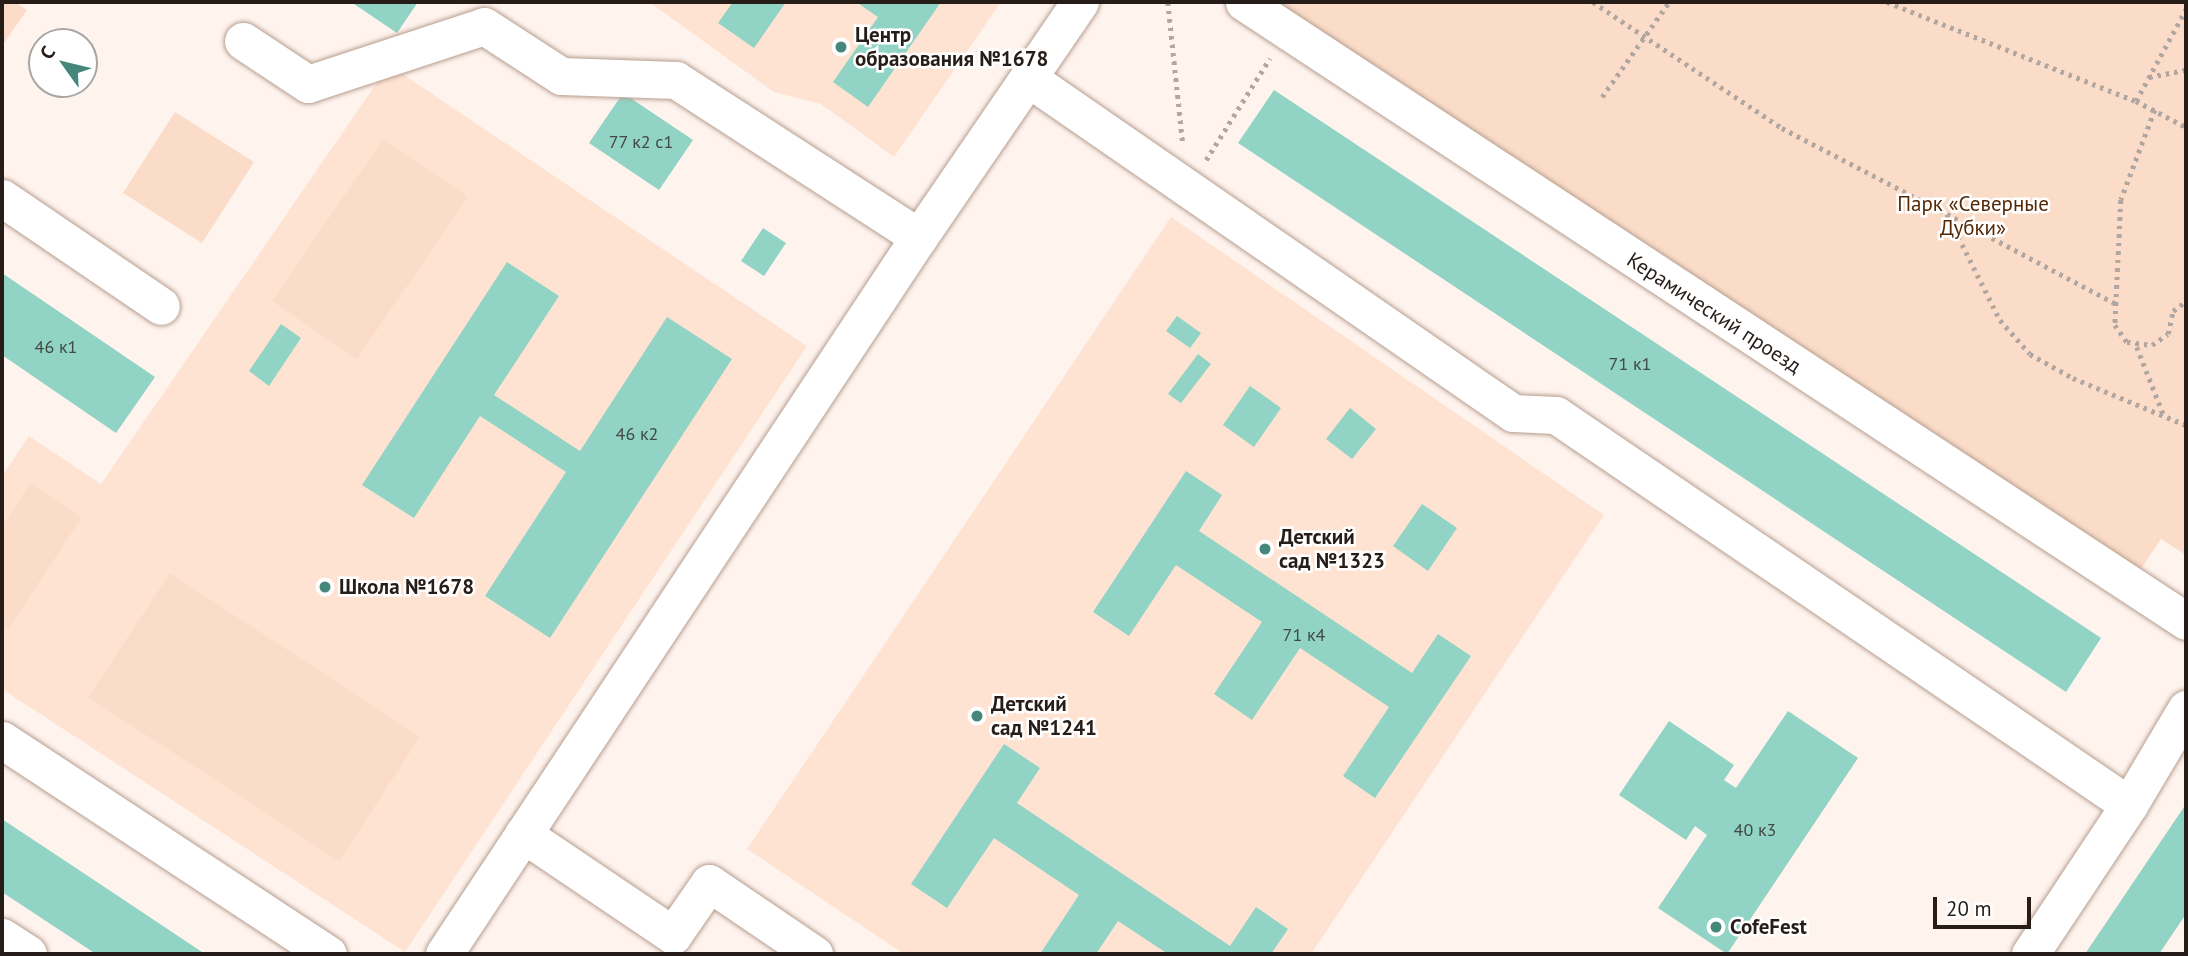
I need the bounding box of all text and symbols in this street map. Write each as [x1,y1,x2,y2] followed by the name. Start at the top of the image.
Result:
[855,22,1048,72] place label: Центр образования №1678
[28,28,98,98] north arrow
[833,39,849,55] marker: Центр образования №1678
[34,41,60,63] text: С
[608,131,674,153] house number: 77 к2 с1
[1897,191,2049,241] park label: Парк «Северные Дубки»
[1622,247,1806,379] street label: Керамический проезд
[35,336,77,358] house number: 46 к1
[1609,353,1651,375] house number: 71 к1
[616,423,658,445] house number: 46 к2
[1279,524,1385,574] place label: Детский сад №1323
[1257,541,1273,557] marker: Детский сад №1323
[339,574,474,600] place label: Школа №1678
[317,579,333,595] marker: Школа №1678
[1283,624,1325,646] house number: 71 к4
[991,691,1097,741] place label: Детский сад №1241
[969,708,985,724] marker: Детский сад №1241
[1734,819,1776,841] house number: 40 к3
[1936,883,2034,927] scale bar
[1946,895,1992,922] text: 20 m
[1730,914,1807,940] place label: CofeFest
[1708,919,1724,935] marker: CofeFest

